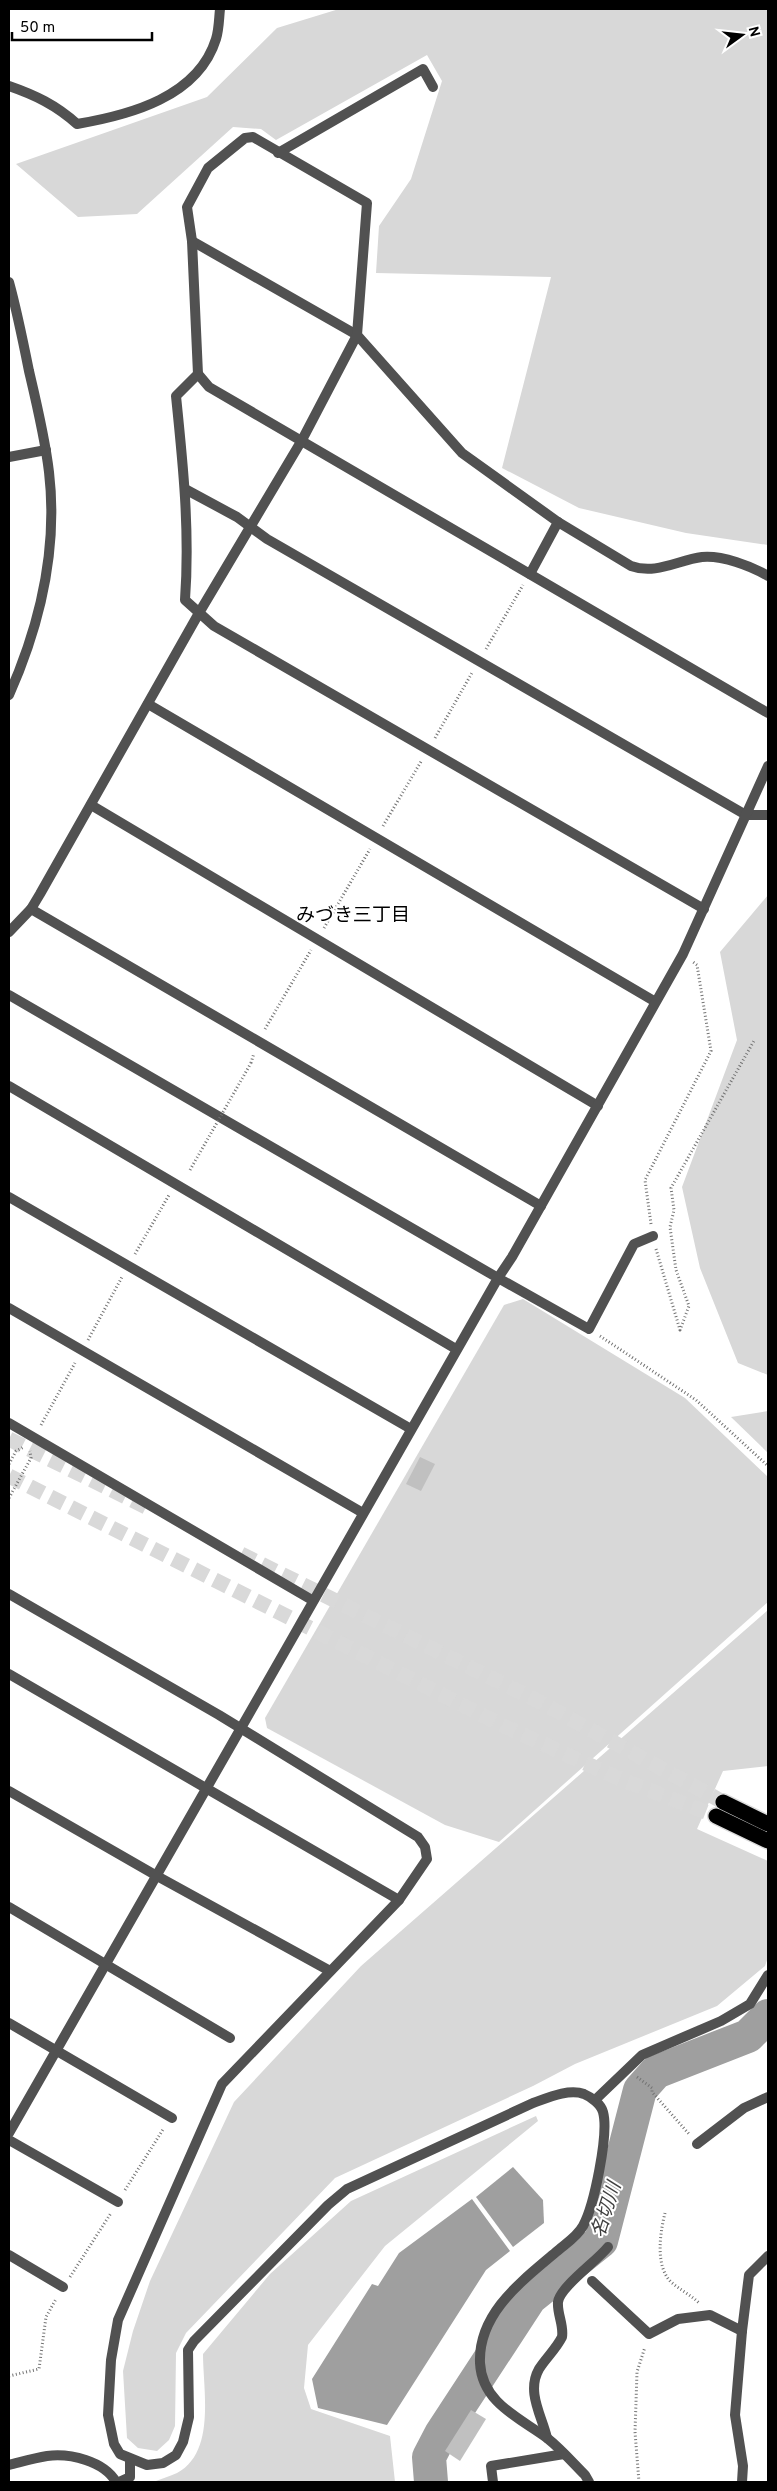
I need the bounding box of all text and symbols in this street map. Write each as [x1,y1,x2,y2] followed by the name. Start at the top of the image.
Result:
[12,10,152,42] scale bar
[717,10,767,60] north arrow
[20,19,55,38] text: 50 m
[744,25,763,39] text: N
[296,904,410,928] district label: みづき三丁目
[587,2177,628,2241] water label: 名切川

